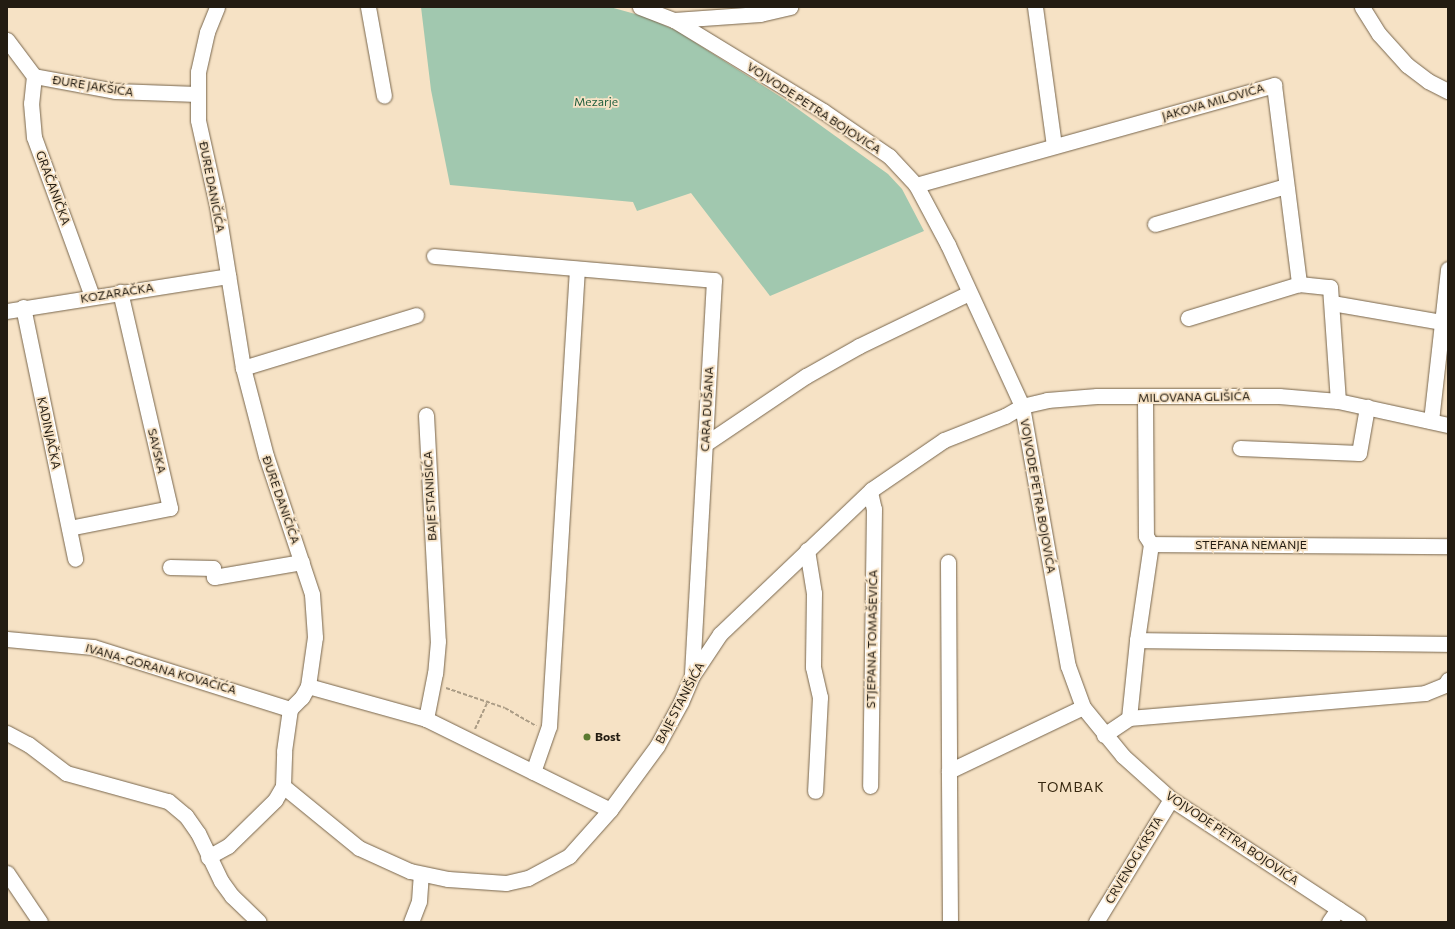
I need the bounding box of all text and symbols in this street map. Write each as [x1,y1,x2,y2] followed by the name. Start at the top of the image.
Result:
[744,59,884,157] street label: VOJVODE PETRA BOJOVIĆA
[51,72,135,100] street label: ĐURE JAKŠIĆA
[1160,80,1266,124] street label: JAKOVA MILOVIĆA
[574,95,618,109] park label: Mezarje
[196,140,228,234] street label: ĐURE DANIČIĆA
[33,149,73,227] street label: GRAČANIČKA
[79,280,155,306] street label: KOZARAČKA
[698,366,716,452] street label: CARA DUŠANA
[1138,389,1250,405] street label: MILOVANA GLIŠIĆA
[34,396,64,470] street label: KADINJAČKA
[1017,417,1059,575] street label: VOJVODE PETRA BOJOVIĆA
[145,427,169,475] street label: SAVSKA
[420,451,440,541] street label: BAJE STANIŠIĆA
[259,454,303,546] street label: ĐURE DANIČIĆA
[1195,538,1307,552] street label: STEFANA NEMANJE
[864,569,880,709] street label: STJEPANA TOMAŠEVIĆA
[84,641,238,697] street label: IVANA-GORANA KOVAČIĆA
[653,660,707,746] street label: BAJE STANIŠIĆA
[595,730,621,744] place label: Bost
[582,732,592,742] marker: Bost
[1037,779,1105,795] district label: TOMBAK
[1163,788,1301,888] street label: VOJVODE PETRA BOJOVIĆA
[1102,814,1166,906] street label: CRVENOG KRSTA

